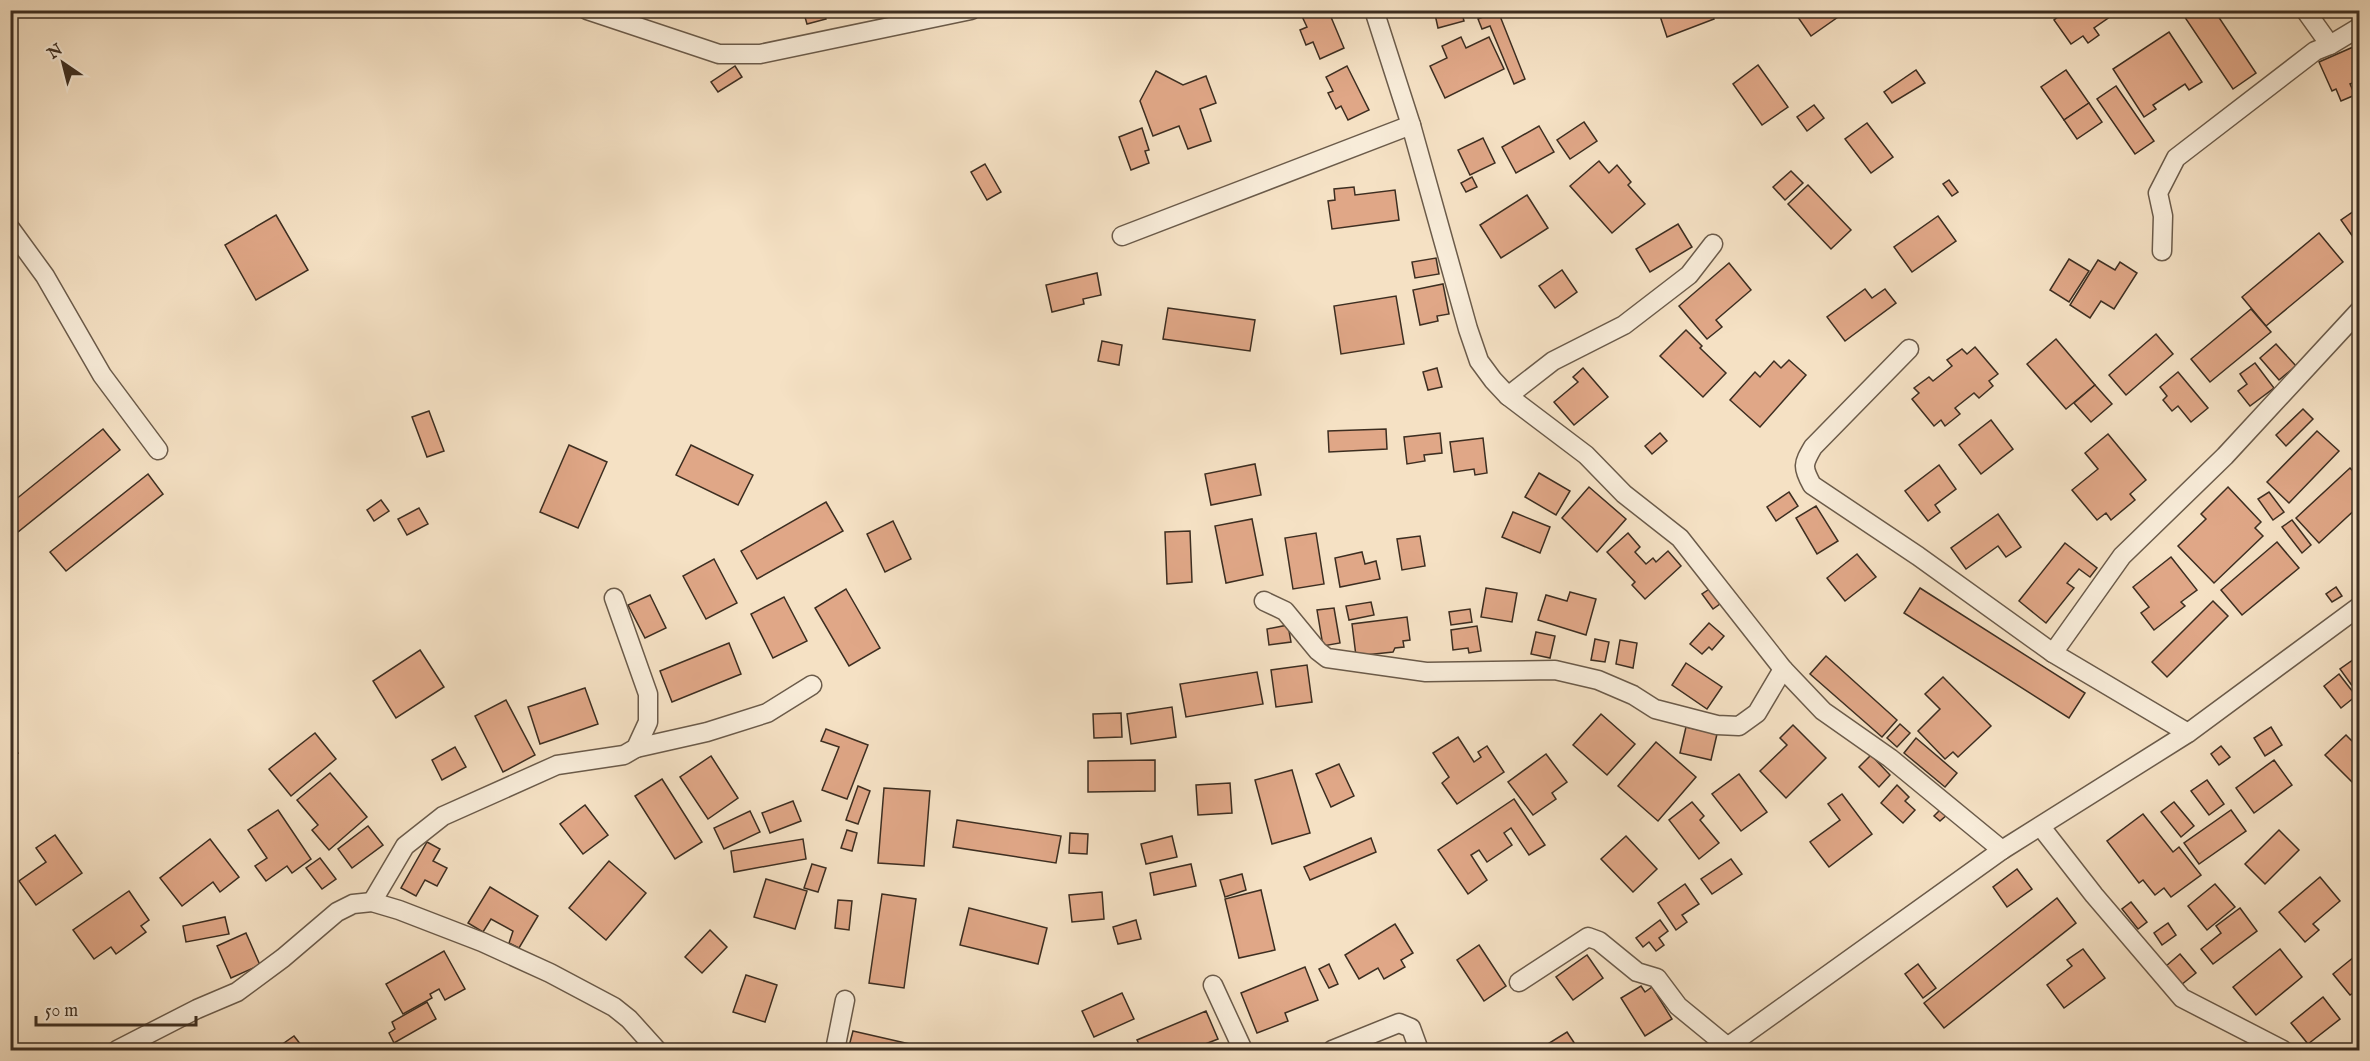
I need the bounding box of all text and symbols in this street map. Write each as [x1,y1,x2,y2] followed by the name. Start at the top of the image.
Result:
[33,33,93,93] north arrow
[43,40,67,65] text: N
[36,989,196,1027] scale bar
[45,1000,78,1023] text: 50 m

